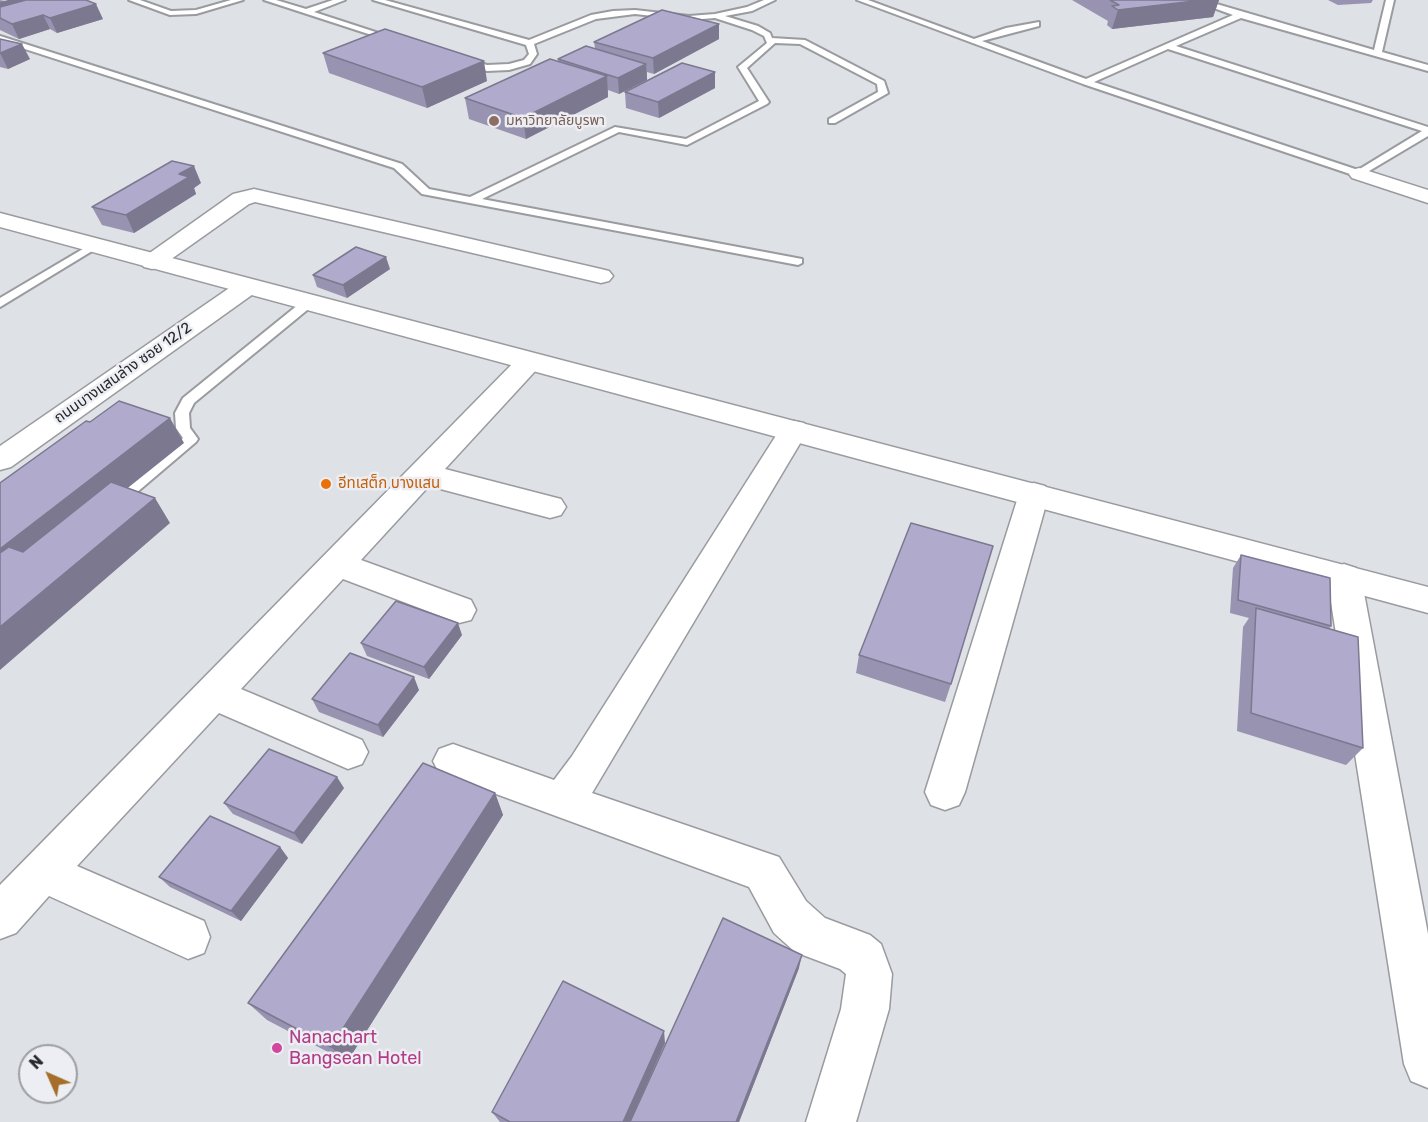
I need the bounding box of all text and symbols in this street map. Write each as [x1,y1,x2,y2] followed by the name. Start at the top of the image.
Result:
[506,113,605,129] place label: มหาวิทยาลัยบูรพา
[487,114,501,128] marker: มหาวิทยาลัยบูรพา
[51,319,195,427] street label: ถนนบางแสนล่าง ซอย 12/2
[338,475,440,493] place label: อีทเสต็ก บางแสน
[319,477,333,491] marker: อีทเสต็ก บางแสน
[289,1027,422,1070] place label: Nanachart Bangsean Hotel
[270,1041,284,1055] marker: Nanachart Bangsean Hotel
[18,1044,78,1104] north arrow
[26,1052,47,1073] text: N

